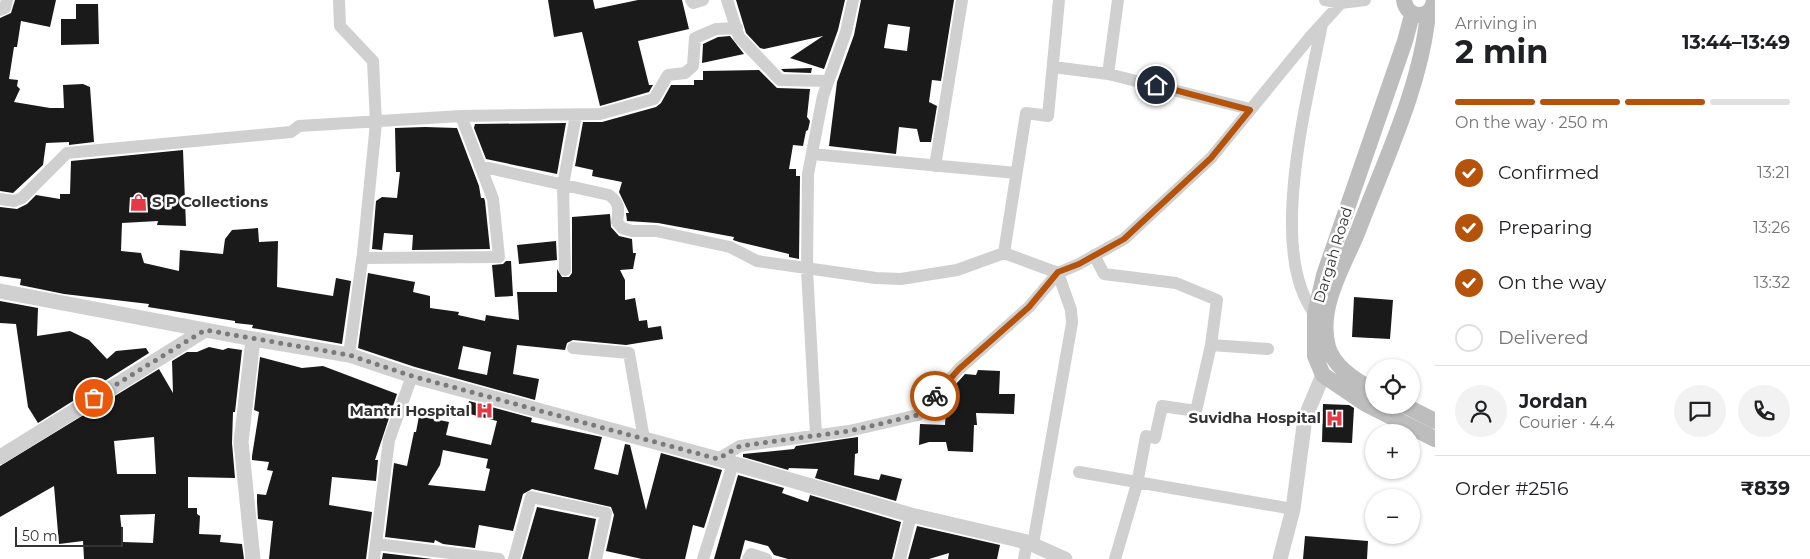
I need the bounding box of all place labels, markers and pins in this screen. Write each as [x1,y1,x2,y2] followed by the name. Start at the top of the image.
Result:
[1135,64,1177,106] pin
[128,192,148,212] shop icon: S P Collections
[152,192,268,211] place label: S P Collections
[73,377,115,419] pin
[350,401,470,420] place label: Mantri Hospital
[474,401,494,421] hospital icon: Mantri Hospital
[1189,408,1321,427] place label: Suvidha Hospital
[1325,408,1345,428] hospital icon: Suvidha Hospital

